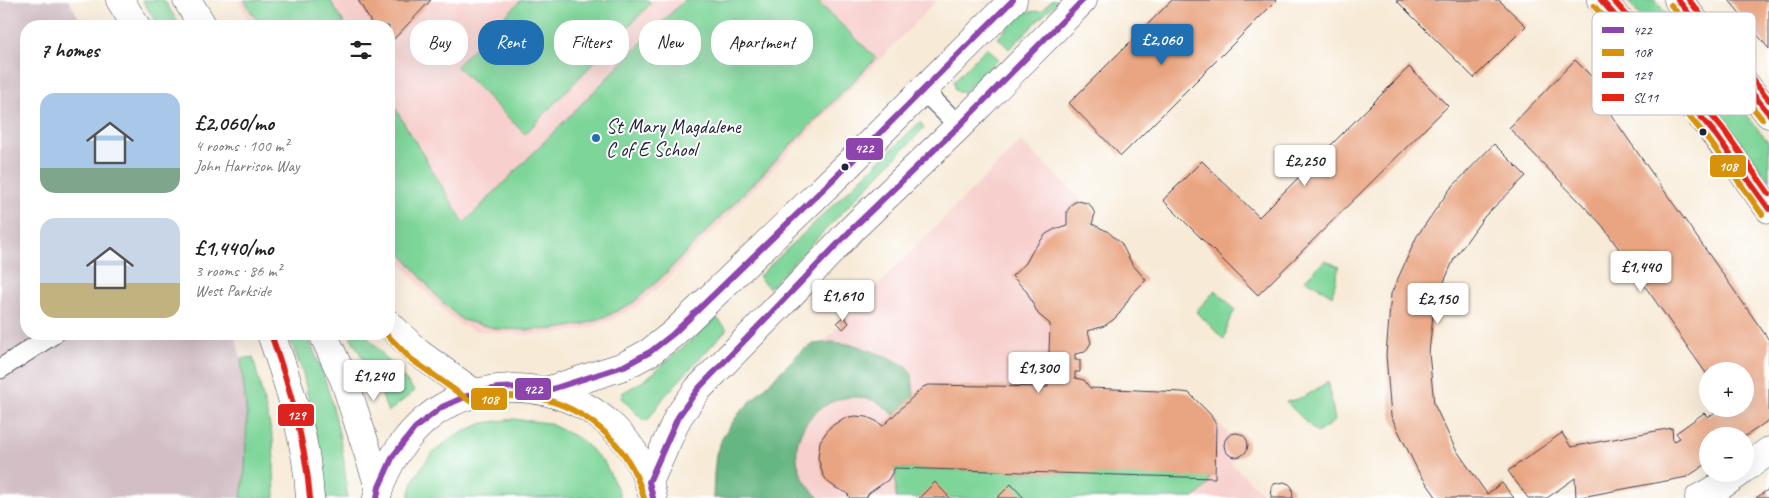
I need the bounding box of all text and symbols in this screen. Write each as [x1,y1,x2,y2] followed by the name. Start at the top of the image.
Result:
[1592,12,1756,115] legend
[410,20,468,65] chip: Buy
[478,20,544,65] chip: Rent
[554,20,629,65] chip: Filters
[639,20,701,65] chip: New
[711,20,813,65] chip: Apartment
[1633,22,1654,39] text: 422
[1121,23,1203,66] pin: £2,060
[1142,30,1182,50] text: £2,060
[347,36,375,64] icon: filters
[40,37,99,63] text: 7 homes
[1633,44,1654,61] text: 108
[1633,67,1654,84] text: 129
[1633,89,1659,106] text: SL11
[195,110,274,136] text: £2,060/mo
[80,113,140,173] icon: home
[606,114,742,162] place label: St Mary Magdalene C of E School
[1698,127,1708,137] unlabelled marker
[590,132,602,144] marker: St Mary Magdalene C of E School
[195,136,289,156] text: 4 rooms · 100 m²
[845,137,884,161] line badge: 422
[855,140,875,157] text: 422
[1264,144,1346,187] pin: £2,250
[1286,151,1324,171] text: £2,250
[1709,154,1747,178] line badge: 108
[195,156,299,176] text: John Harrison Way
[1719,158,1739,175] text: 108
[840,162,850,172] unlabelled marker
[195,235,273,261] text: £1,440/mo
[80,238,140,298] icon: home
[1600,250,1682,293] pin: £1,440
[1621,257,1661,277] text: £1,440
[195,261,281,281] text: 3 rooms · 86 m²
[802,280,884,322] pin: £1,610
[195,281,271,301] text: West Parkside
[1397,282,1479,325] pin: £2,150
[823,286,863,306] text: £1,610
[1419,289,1457,309] text: £2,150
[998,352,1080,394] pin: £1,300
[1019,358,1059,378] text: £1,300
[333,360,415,402] pin: £1,240
[1699,362,1754,482] map controls
[1699,362,1754,417] button: +
[354,366,394,386] text: £1,240
[514,377,552,401] line badge: 422
[524,381,544,398] text: 422
[470,387,508,411] line badge: 108
[480,391,500,408] text: 108
[277,403,315,427] line badge: 129
[287,407,307,424] text: 129
[1699,427,1754,482] button: −

